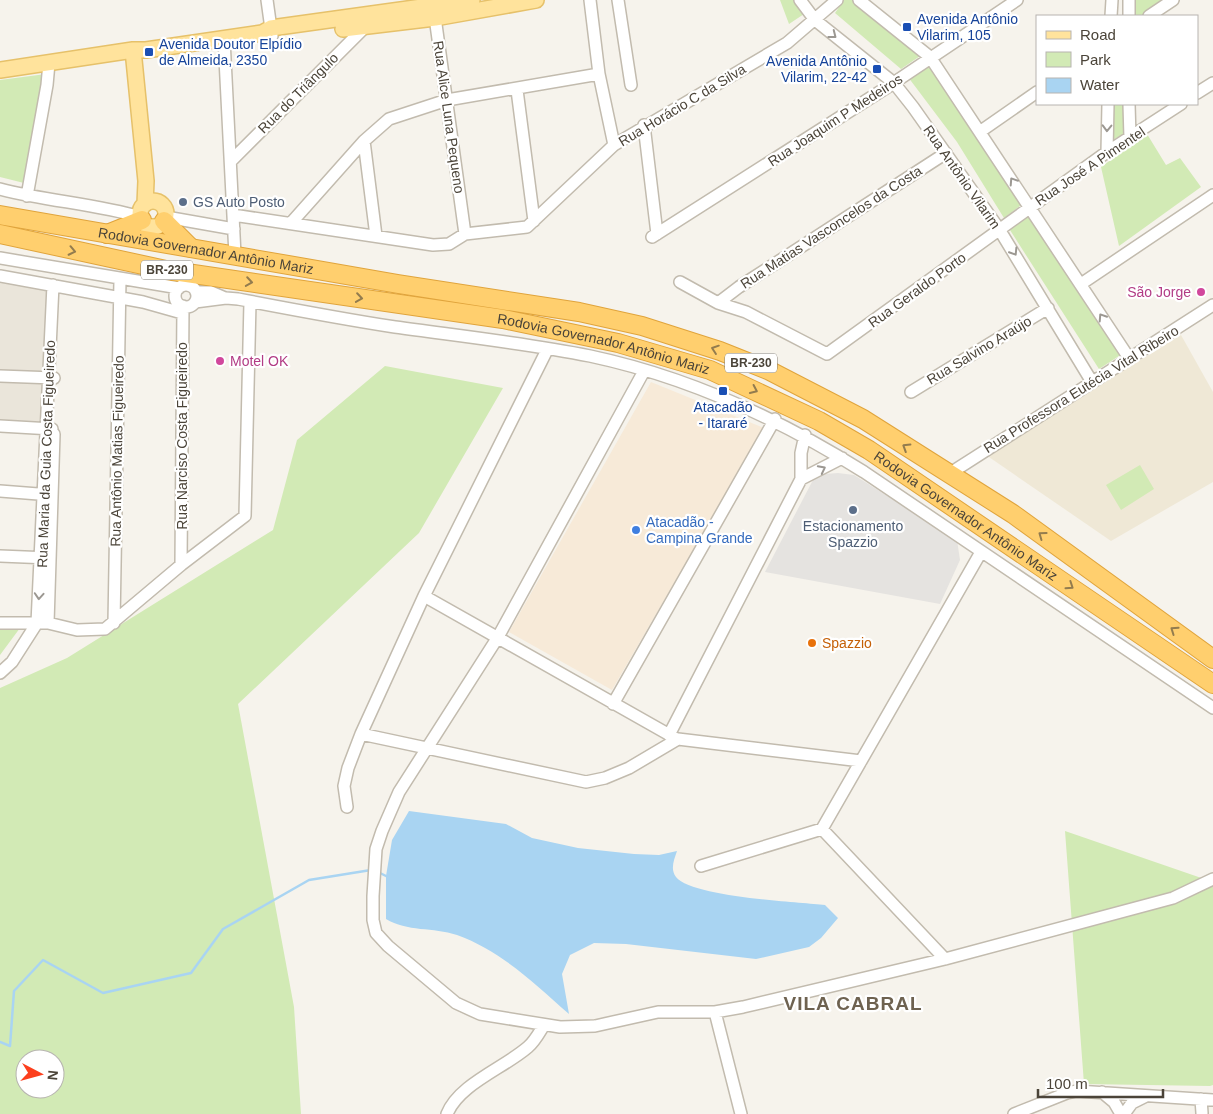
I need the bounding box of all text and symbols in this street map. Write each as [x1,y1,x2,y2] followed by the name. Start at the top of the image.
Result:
[917,11,1018,43] place label: Avenida Antônio Vilarim, 105
[1036,15,1198,105] legend
[901,21,913,33] marker: Avenida Antônio Vilarim, 105
[1080,26,1116,43] text: Road
[828,29,837,38] one-way arrow
[159,36,302,68] place label: Avenida Doutor Elpídio de Almeida, 2350
[430,40,468,195] street label: Rua Alice Luna Pequeno
[143,46,155,58] marker: Avenida Doutor Elpídio de Almeida, 2350
[255,49,342,136] street label: Rua do Triângulo
[1080,51,1111,68] text: Park
[766,53,867,85] place label: Avenida Antônio Vilarim, 22-42
[616,61,749,149] street label: Rua Horácio C da Silva
[871,63,883,75] marker: Avenida Antônio Vilarim, 22-42
[765,71,905,169] street label: Rua Joaquim P Medeiros
[1080,76,1119,93] text: Water
[920,122,1004,232] street label: Rua Antônio Vilarim
[1032,123,1148,209] street label: Rua José A Pimentel
[1102,124,1112,132] one-way arrow
[737,162,925,292] street label: Rua Matias Vasconcelos da Costa
[1010,178,1019,187] one-way arrow
[193,194,285,210] place label: GS Auto Posto
[177,196,189,208] marker: GS Auto Posto
[97,224,315,277] street label: Rodovia Governador Antônio Mariz
[68,245,77,255] one-way arrow
[1007,247,1017,256] one-way arrow
[865,249,969,331] street label: Rua Geraldo Porto
[141,260,193,280] road number: BR-230
[246,276,254,287] one-way arrow
[1127,284,1191,300] place label: São Jorge
[1195,286,1207,298] marker: São Jorge
[355,293,363,303] one-way arrow
[496,310,712,377] street label: Rodovia Governador Antônio Mariz
[924,312,1034,388] street label: Rua Salvino Araújo
[1099,313,1109,322] one-way arrow
[981,322,1182,456] street label: Rua Professora Eutécia Vital Ribeiro
[34,340,58,568] street label: Rua Maria da Guia Costa Figueiredo
[174,342,190,530] street label: Rua Narciso Costa Figueiredo
[711,345,719,355] one-way arrow
[230,353,289,369] place label: Motel OK
[725,353,777,372] road number: BR-230
[107,355,127,547] street label: Rua Antônio Matias Figueiredo
[214,355,226,367] marker: Motel OK
[749,384,758,394] one-way arrow
[717,385,729,397] marker: Atacadão - Itararé
[693,399,753,431] place label: Atacadão - Itararé
[902,443,911,453] one-way arrow
[871,448,1061,584] street label: Rodovia Governador Antônio Mariz
[817,465,826,475] one-way arrow
[847,504,859,516] marker: Estacionamento Spazzio
[646,514,753,546] place label: Atacadão - Campina Grande
[803,518,903,550] place label: Estacionamento Spazzio
[630,524,642,536] marker: Atacadão - Campina Grande
[1039,533,1048,541] one-way arrow
[1064,580,1074,589] one-way arrow
[34,592,45,600] one-way arrow
[1170,627,1180,636] one-way arrow
[822,635,872,651] place label: Spazzio
[806,637,818,649] marker: Spazzio
[783,993,923,1014] district label: VILA CABRAL
[15,1049,65,1099] north arrow
[1038,1066,1163,1098] scale bar
[44,1069,61,1081] text: N
[1046,1075,1088,1092] text: 100 m

